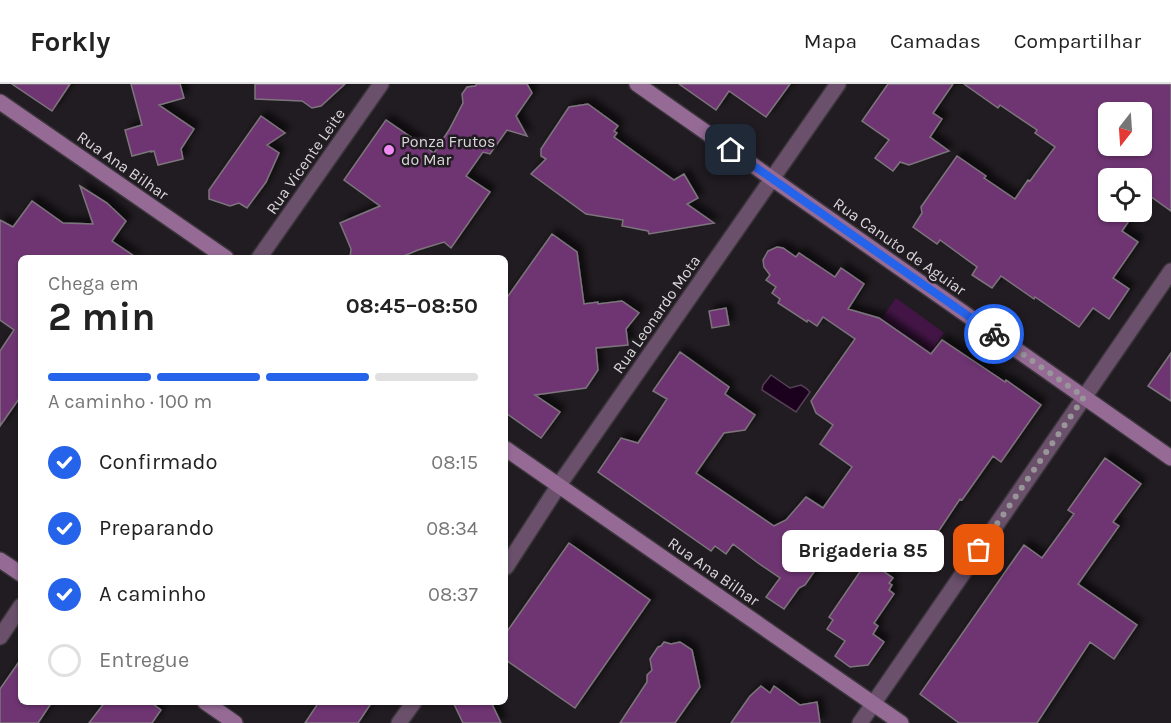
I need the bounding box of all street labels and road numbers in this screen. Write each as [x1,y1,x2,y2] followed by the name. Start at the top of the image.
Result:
[262,105,349,218] street label: Rua Vicente Leite
[73,127,172,204] street label: Rua Ana Bilhar
[830,193,970,299] street label: Rua Canuto de Aguiar
[608,252,704,377] street label: Rua Leonardo Mota
[664,533,763,610] street label: Rua Ana Bilhar

